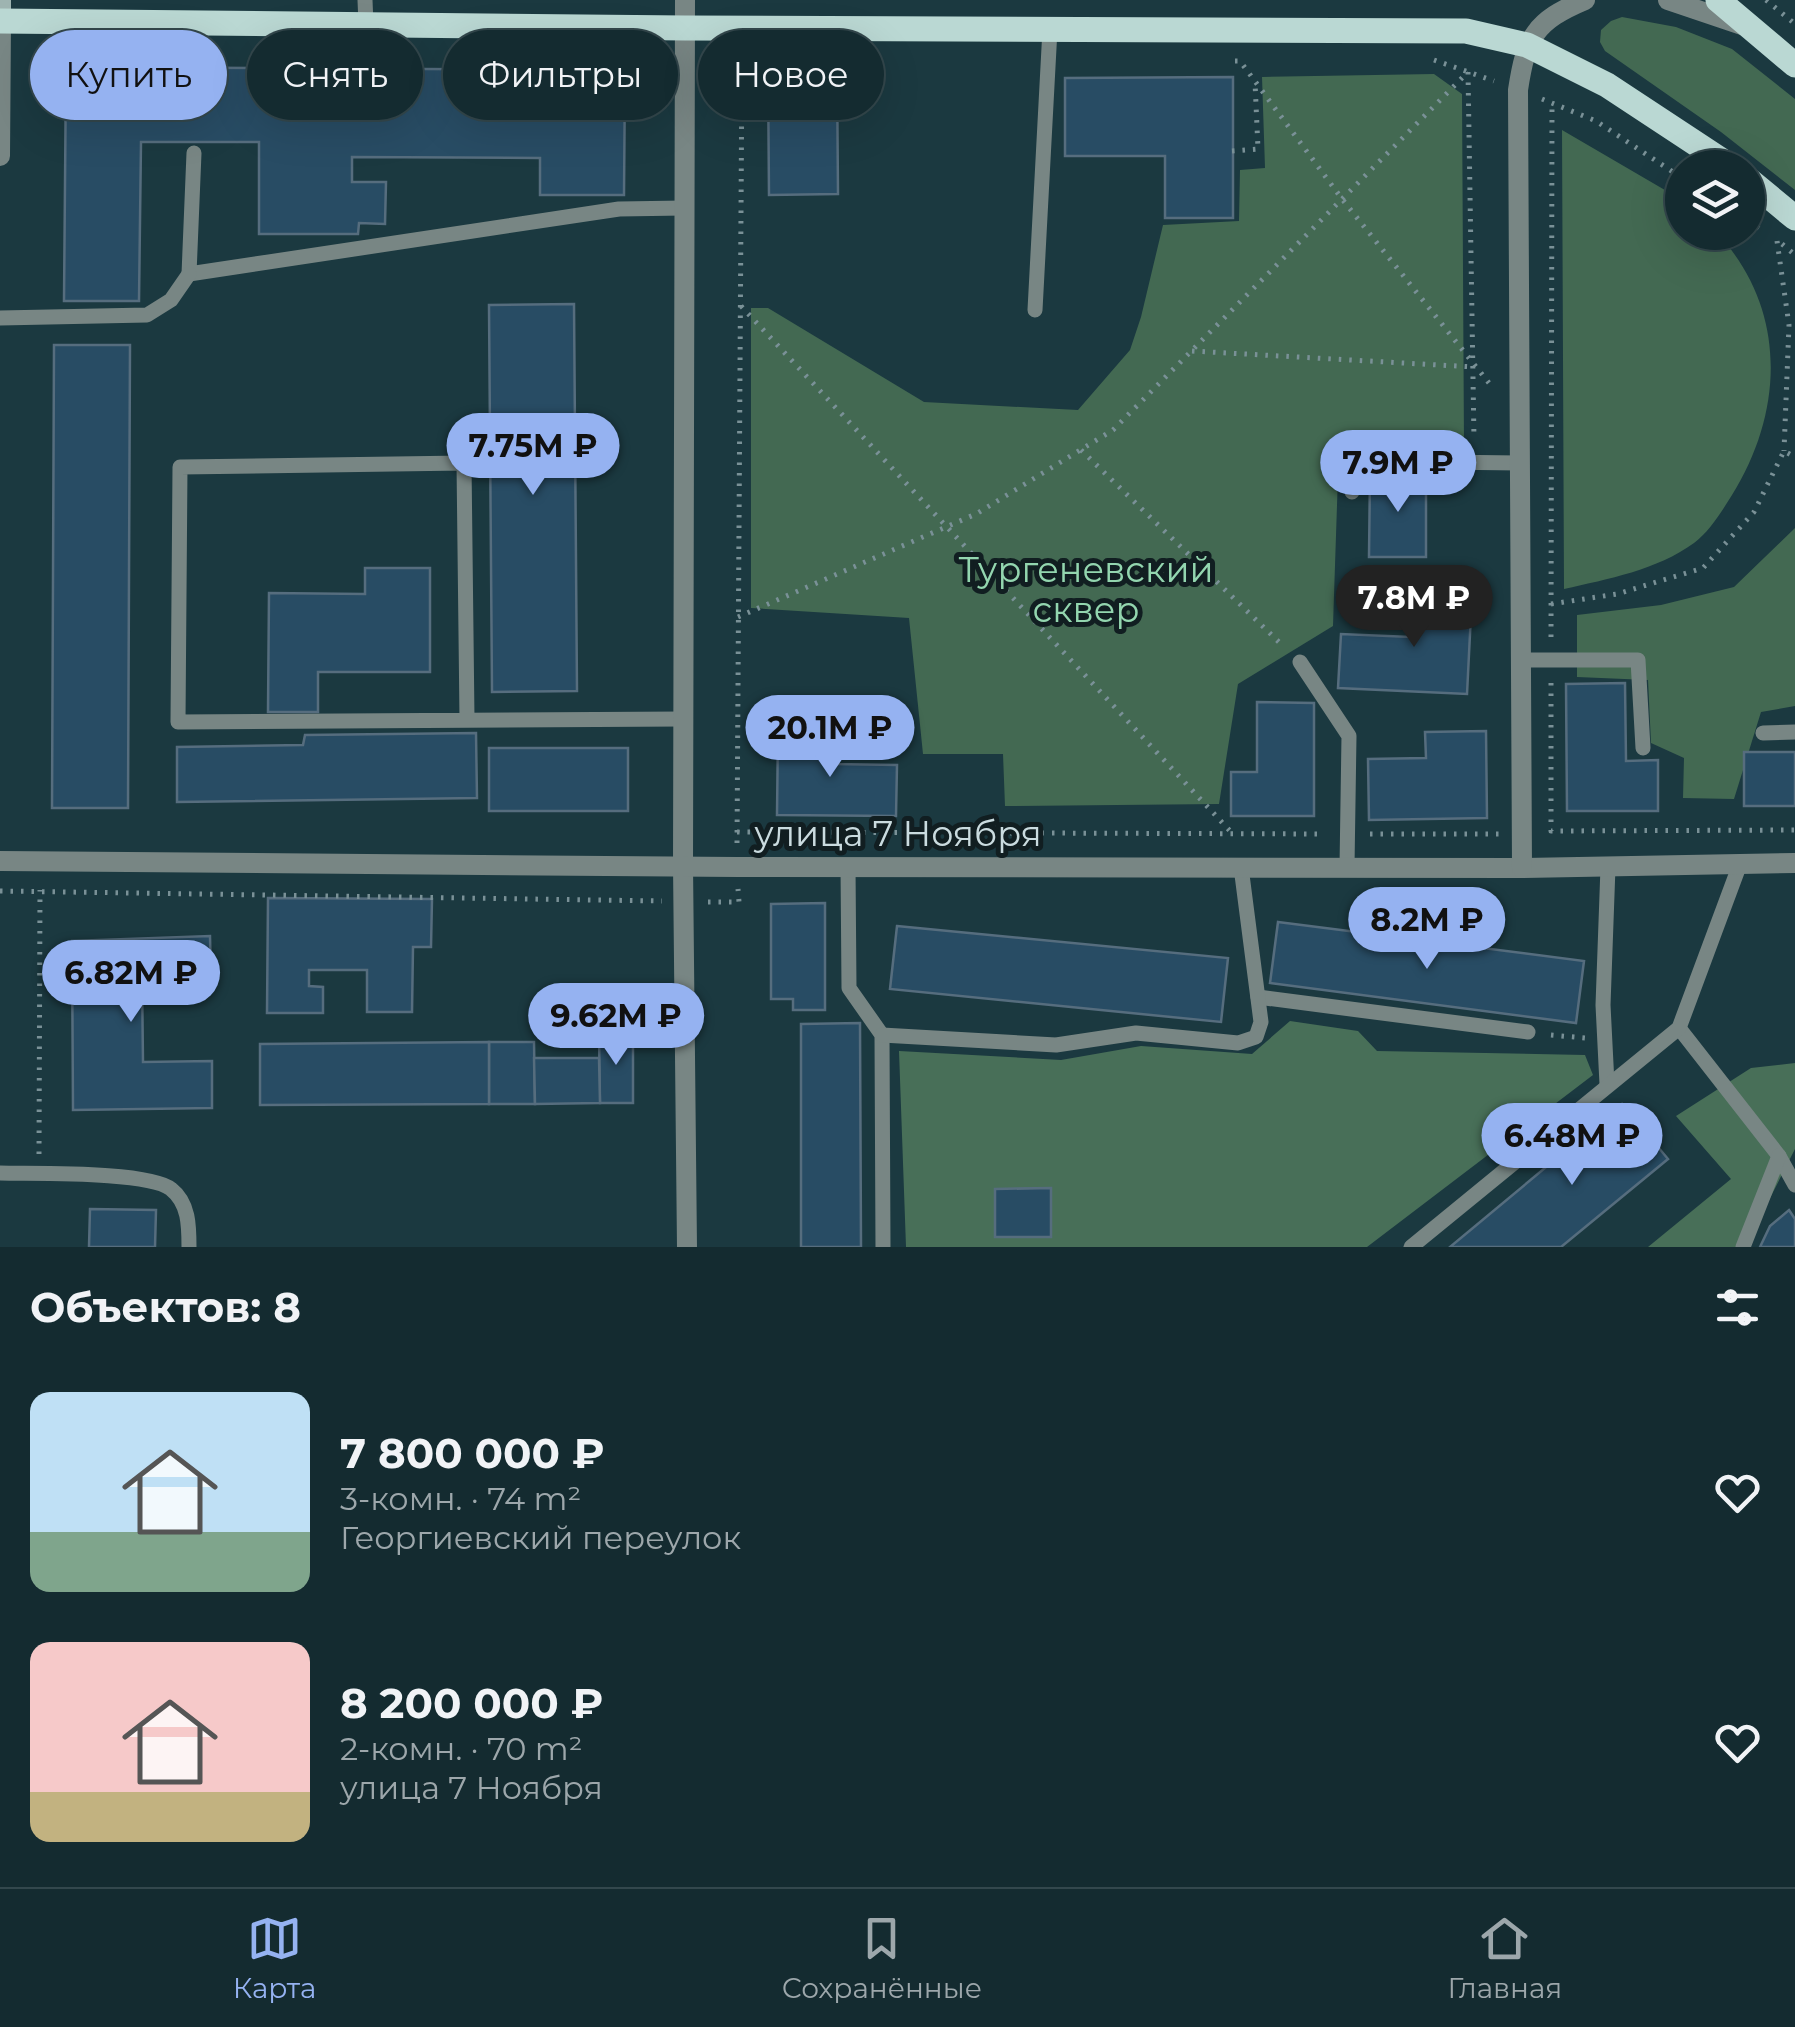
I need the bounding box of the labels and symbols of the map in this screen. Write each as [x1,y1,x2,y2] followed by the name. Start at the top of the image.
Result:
[441,413,625,498] pin: 7.75M ₽
[1317,430,1479,515] pin: 7.9M ₽
[958,548,1214,631] park label: Тургеневский сквер
[1333,565,1495,650] pin: 7.8M ₽
[738,695,922,780] pin: 20.1M ₽
[753,812,1042,855] street label: улица 7 Ноября
[1346,887,1508,972] pin: 8.2M ₽
[39,940,223,1025] pin: 6.82M ₽
[524,983,708,1068] pin: 9.62M ₽
[1480,1103,1664,1188] pin: 6.48M ₽

